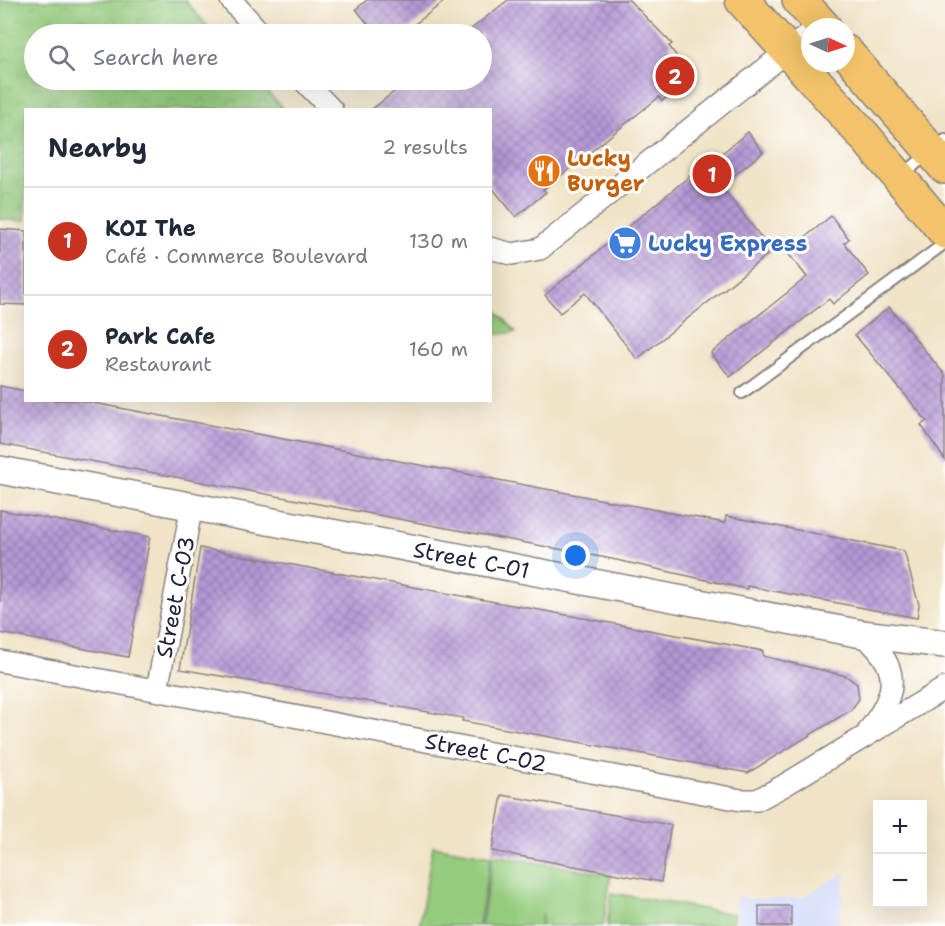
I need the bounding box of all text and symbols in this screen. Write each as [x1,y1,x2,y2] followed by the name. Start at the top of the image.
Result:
[801,18,855,72] north arrow
[24,24,492,90] search box
[45,41,78,74] icon: search
[93,43,219,72] text: Search here
[656,54,694,98] pin: 2
[48,130,147,165] text: Nearby
[382,134,468,160] text: 2 results
[567,144,645,198] place label: Lucky Burger
[692,152,732,196] pin: 1
[526,153,562,189] restaurant icon: Lucky Burger
[105,214,196,243] text: KOI The
[607,225,643,261] supermarket icon: Lucky Express
[63,228,72,254] text: 1
[409,228,468,254] text: 130 m
[648,229,807,258] place label: Lucky Express
[105,243,368,269] text: Café · Commerce Boulevard
[105,322,215,351] text: Park Cafe
[61,336,75,362] text: 2
[409,336,468,362] text: 160 m
[105,351,212,377] text: Restaurant
[149,534,202,660] street label: Street C-03
[411,535,532,585] street label: Street C-01
[561,541,590,570] your location
[423,727,549,778] street label: Street C-02
[873,800,927,908] map controls
[873,800,927,854] button: +
[873,854,927,908] button: −

